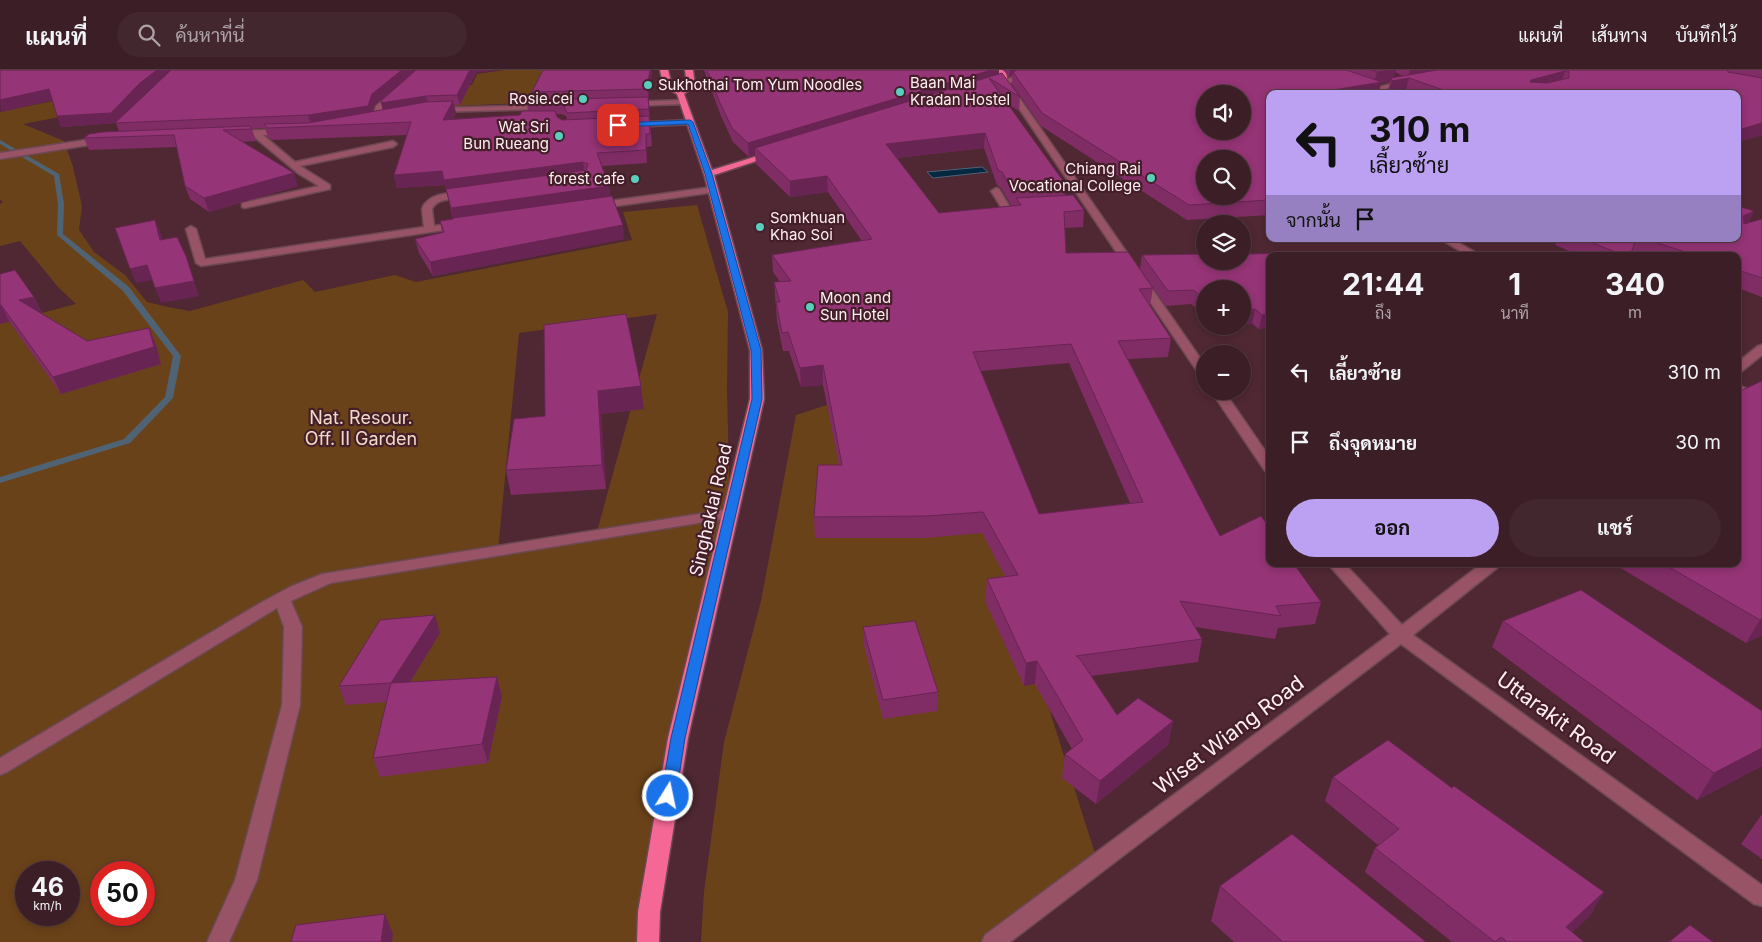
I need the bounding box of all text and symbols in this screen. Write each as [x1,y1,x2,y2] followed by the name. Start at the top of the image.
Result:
[117,12,467,57] search box
[135,21,163,49] icon: search
[25,22,87,51] text: แผนที่
[175,24,245,47] text: ค้นหาที่นี่
[1518,25,1563,46] text: แผนที่
[1591,25,1647,46] text: เส้นทาง
[1675,25,1737,46] text: บันทึกไว้
[910,73,1010,109] place label: Baan Mai Kradan Hostel
[658,75,862,94] place label: Sukhothai Tom Yum Noodles
[642,79,654,91] marker: Sukhothai Tom Yum Noodles
[1196,85,1251,400] map controls
[1196,85,1251,140] button: sound
[894,86,906,98] marker: Baan Mai Kradan Hostel
[509,89,573,108] place label: Rosie.cei
[577,93,589,105] marker: Rosie.cei
[597,104,639,146] pin
[1369,108,1471,150] text: 310 m
[1286,110,1351,175] icon: left
[604,111,632,139] icon: arrive
[463,117,549,153] place label: Wat Sri Bun Rueang
[553,130,565,142] marker: Wat Sri Bun Rueang
[1196,150,1251,205] button: search
[1369,152,1449,178] text: เลี้ยวซ้าย
[1009,159,1141,195] place label: Chiang Rai Vocational College
[549,169,625,188] place label: forest cafe
[1145,172,1157,184] marker: Chiang Rai Vocational College
[629,173,641,185] marker: forest cafe
[1351,205,1379,233] icon: arrive
[770,208,845,244] place label: Somkhuan Khao Soi
[1286,209,1341,232] text: จากนั้น
[1196,215,1251,270] button: layers
[754,221,766,233] marker: Somkhuan Khao Soi
[1342,266,1424,302] text: 21:44
[1508,266,1521,302] text: 1
[1605,266,1665,302] text: 340
[1196,280,1251,335] button: +
[820,288,891,324] place label: Moon and Sun Hotel
[804,301,816,313] marker: Moon and Sun Hotel
[1628,302,1642,322] text: m
[1375,303,1392,323] text: ถึง
[1501,303,1529,323] text: นาที
[1196,345,1251,400] button: −
[1286,358,1314,386] icon: left
[1668,361,1721,384] text: 310 m
[1329,362,1401,385] text: เลี้ยวซ้าย
[305,407,417,449] park label: Nat. Resour. Off. II Garden
[1286,428,1314,456] icon: arrive
[1675,431,1721,454] text: 30 m
[1329,432,1417,455] text: ถึงจุดหมาย
[685,441,736,578] street label: Singhaklai Road
[1286,499,1499,557] button: ออก
[1509,499,1721,557] button: แชร์
[1492,666,1620,769] street label: Uttarakit Road
[1149,670,1309,799] street label: Wiset Wiang Road
[641,769,693,821] position arrow
[90,861,155,926] speed limit sign: 50
[31,872,64,902] text: 46
[33,898,62,913] text: km/h

